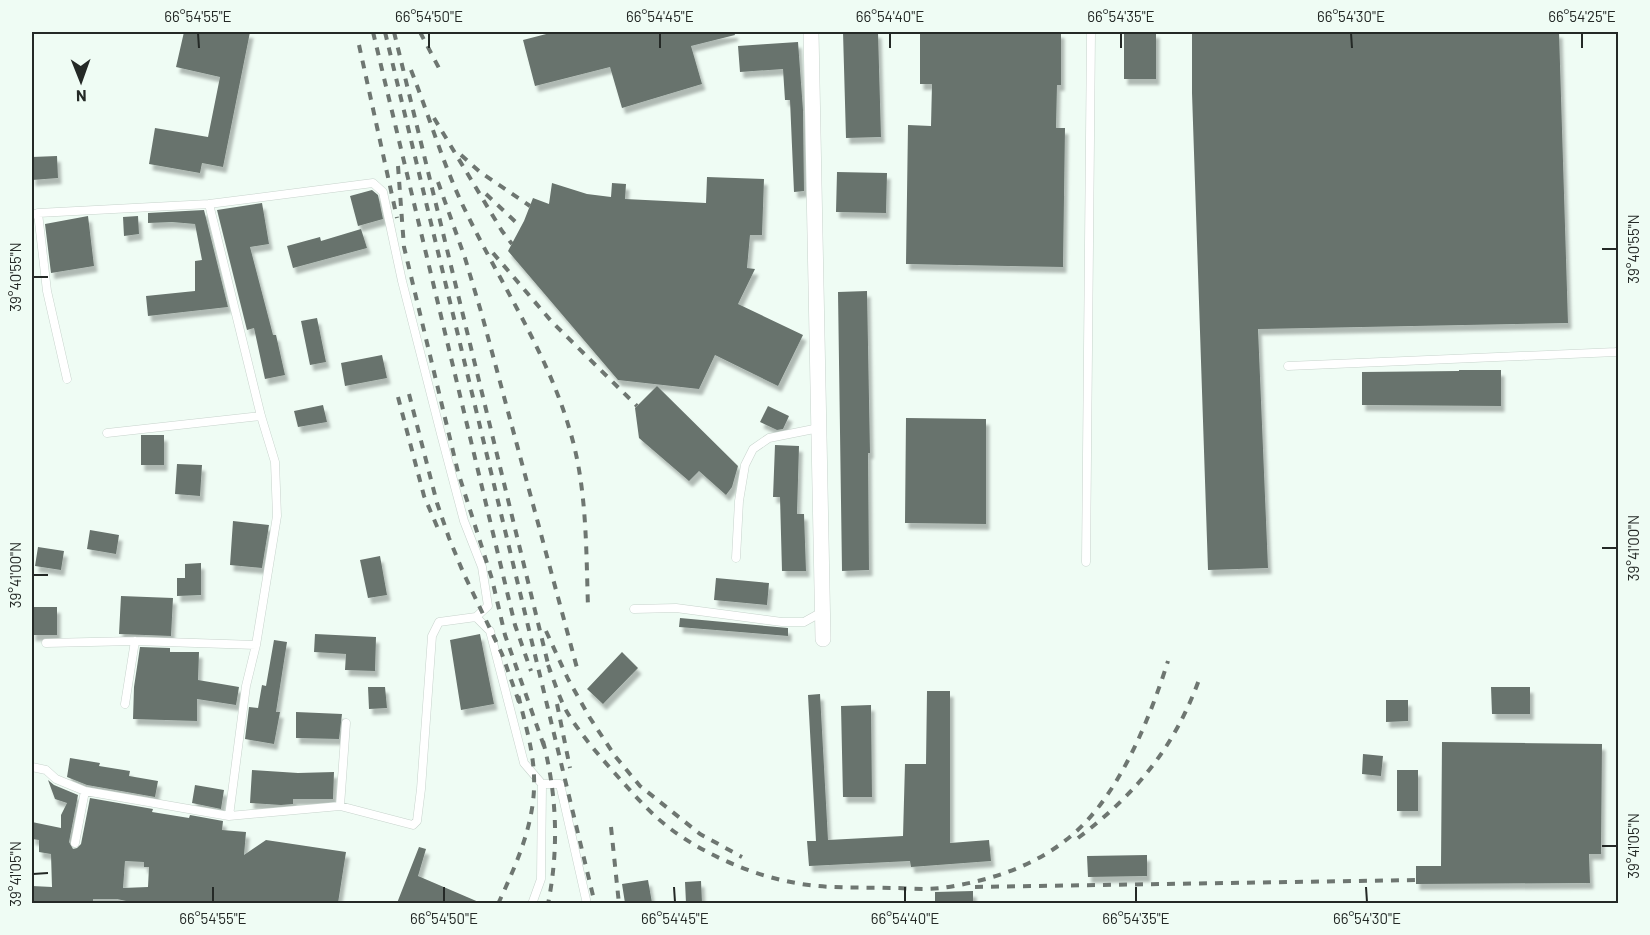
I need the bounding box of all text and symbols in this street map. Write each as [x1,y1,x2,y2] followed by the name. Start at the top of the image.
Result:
[164,7,232,25] text: 66°54'55"E
[395,7,463,25] text: 66°54'50"E
[626,7,694,25] text: 66°54'45"E
[856,7,924,25] text: 66°54'40"E
[1087,7,1155,25] text: 66°54'35"E
[1317,7,1385,25] text: 66°54'30"E
[1548,7,1616,25] text: 66°54'25"E
[51,51,111,111] north arrow
[76,87,87,106] text: N
[1624,214,1642,284] text: 39°40'55"N
[6,242,24,312] text: 39°40'55"N
[1624,515,1642,581] text: 39°41'00"N
[6,542,24,608] text: 39°41'00"N
[1624,813,1642,879] text: 39°41'05"N
[6,841,24,907] text: 39°41'05"N
[179,909,247,927] text: 66°54'55"E
[410,909,478,927] text: 66°54'50"E
[641,909,709,927] text: 66°54'45"E
[871,909,939,927] text: 66°54'40"E
[1102,909,1170,927] text: 66°54'35"E
[1333,909,1401,927] text: 66°54'30"E

